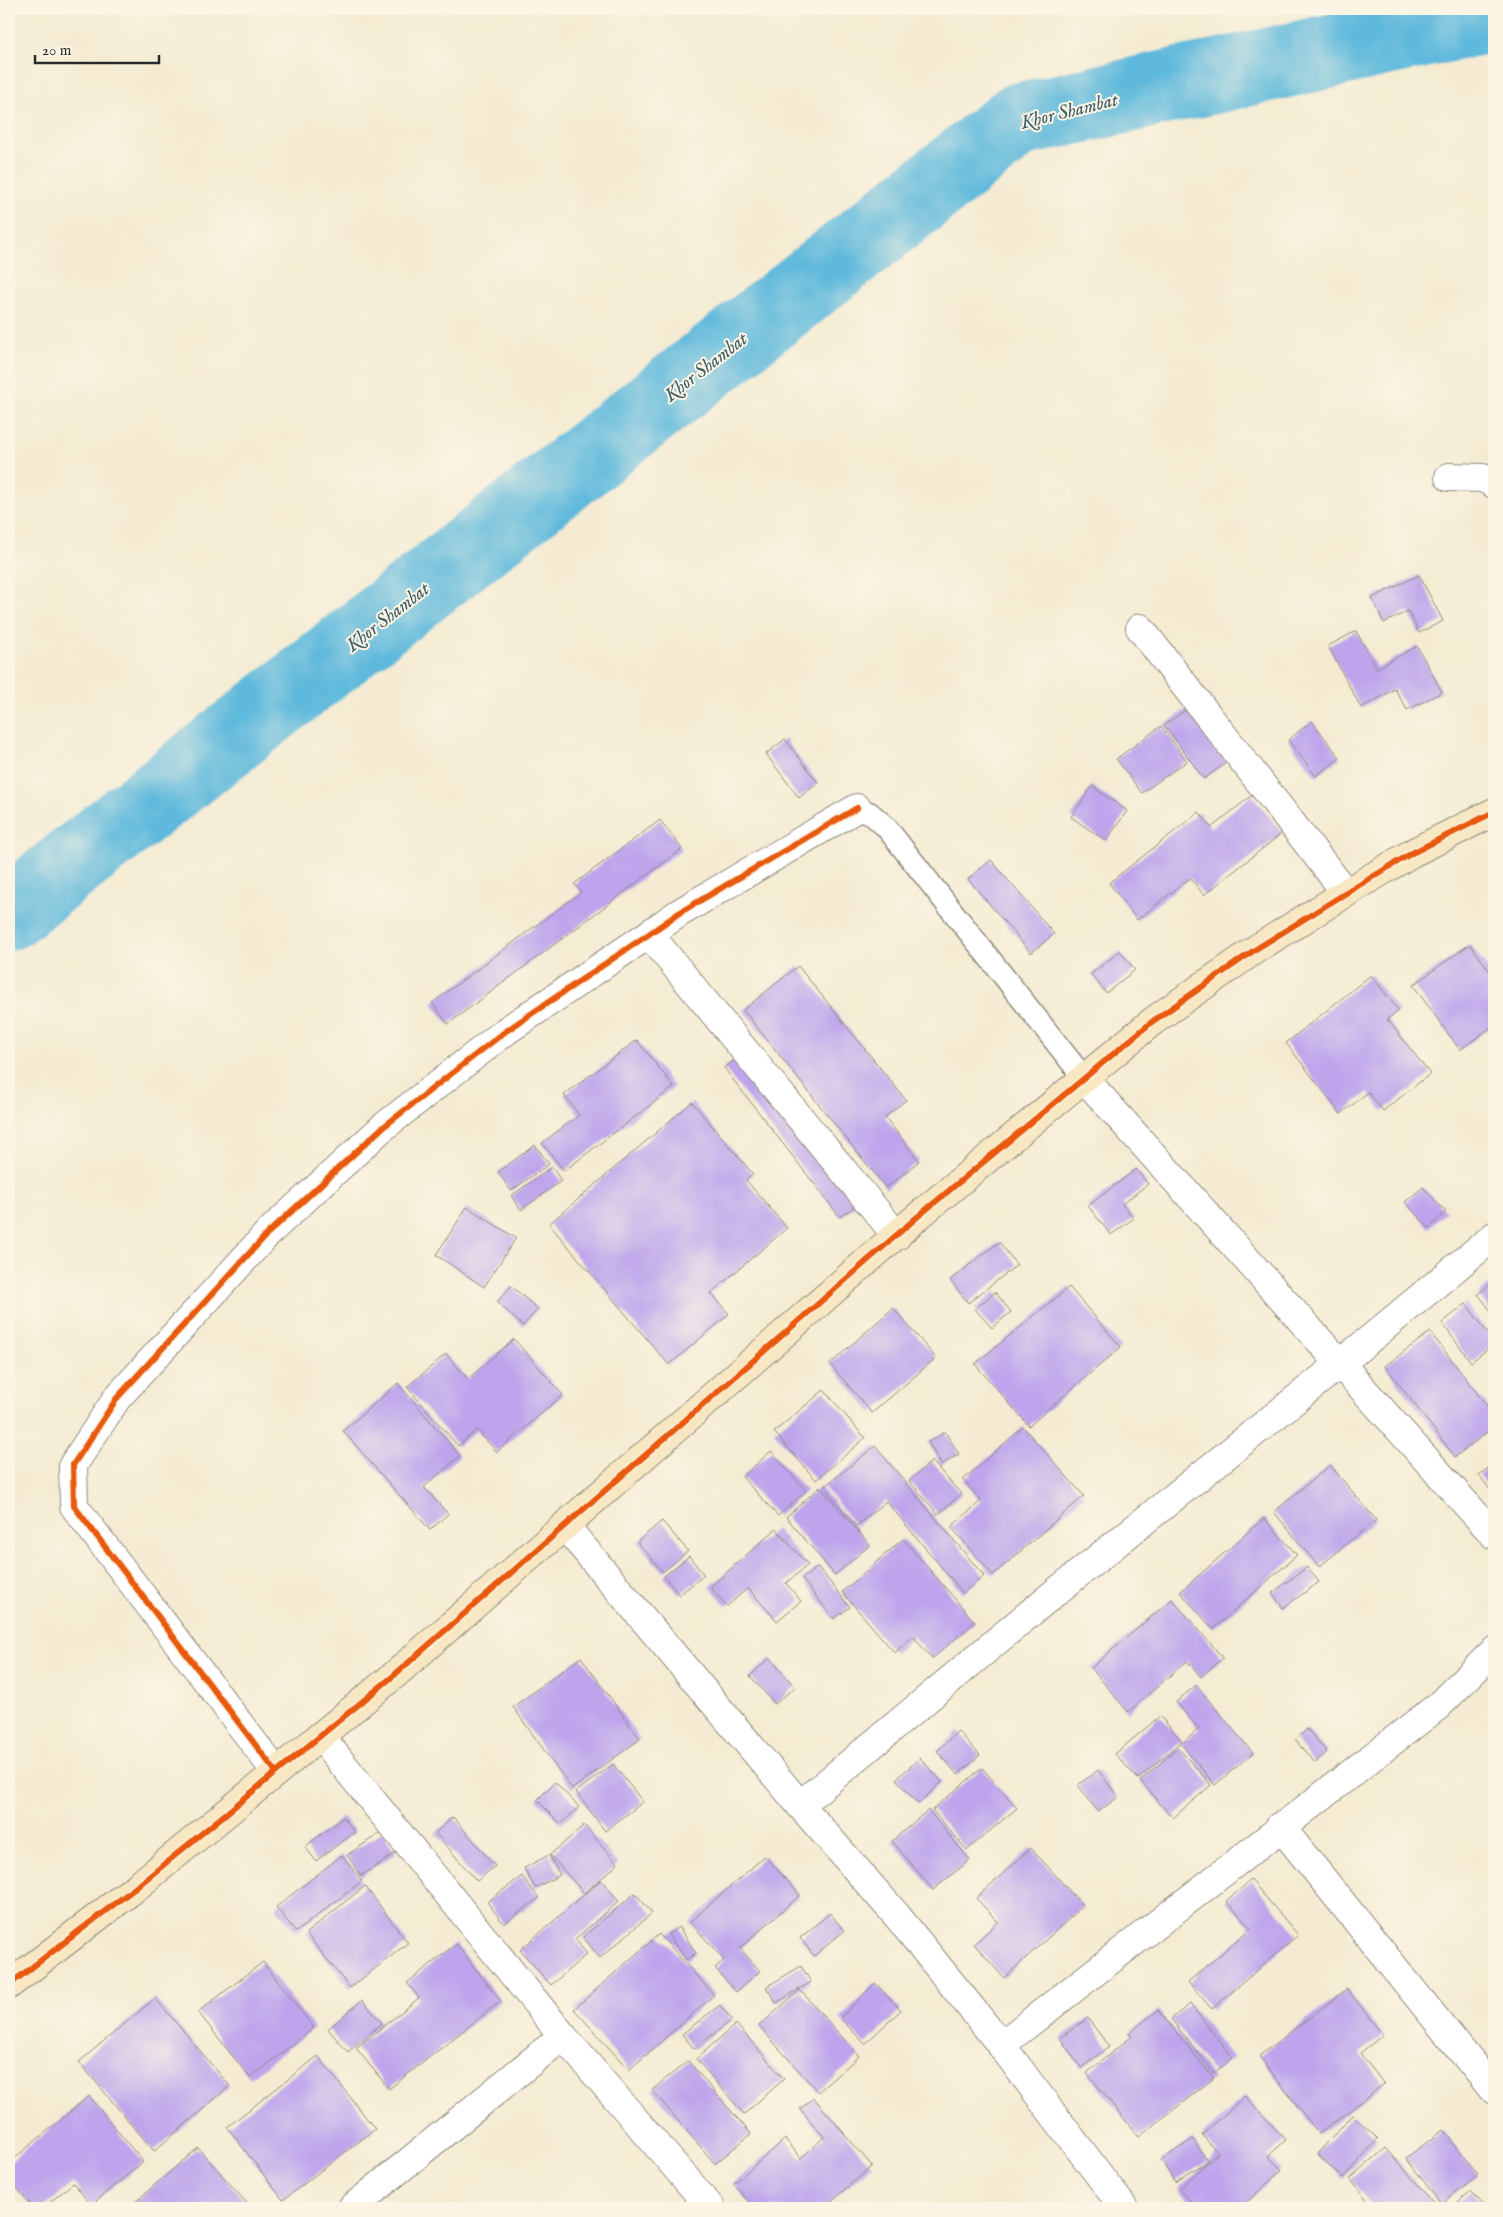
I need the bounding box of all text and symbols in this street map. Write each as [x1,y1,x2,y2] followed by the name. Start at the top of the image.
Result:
[35,32,159,64] scale bar
[42,41,72,60] text: 20 m
[1017,88,1121,136] water label: Khor Shambat
[659,327,753,408] water label: Khor Shambat
[341,577,435,658] water label: Khor Shambat

